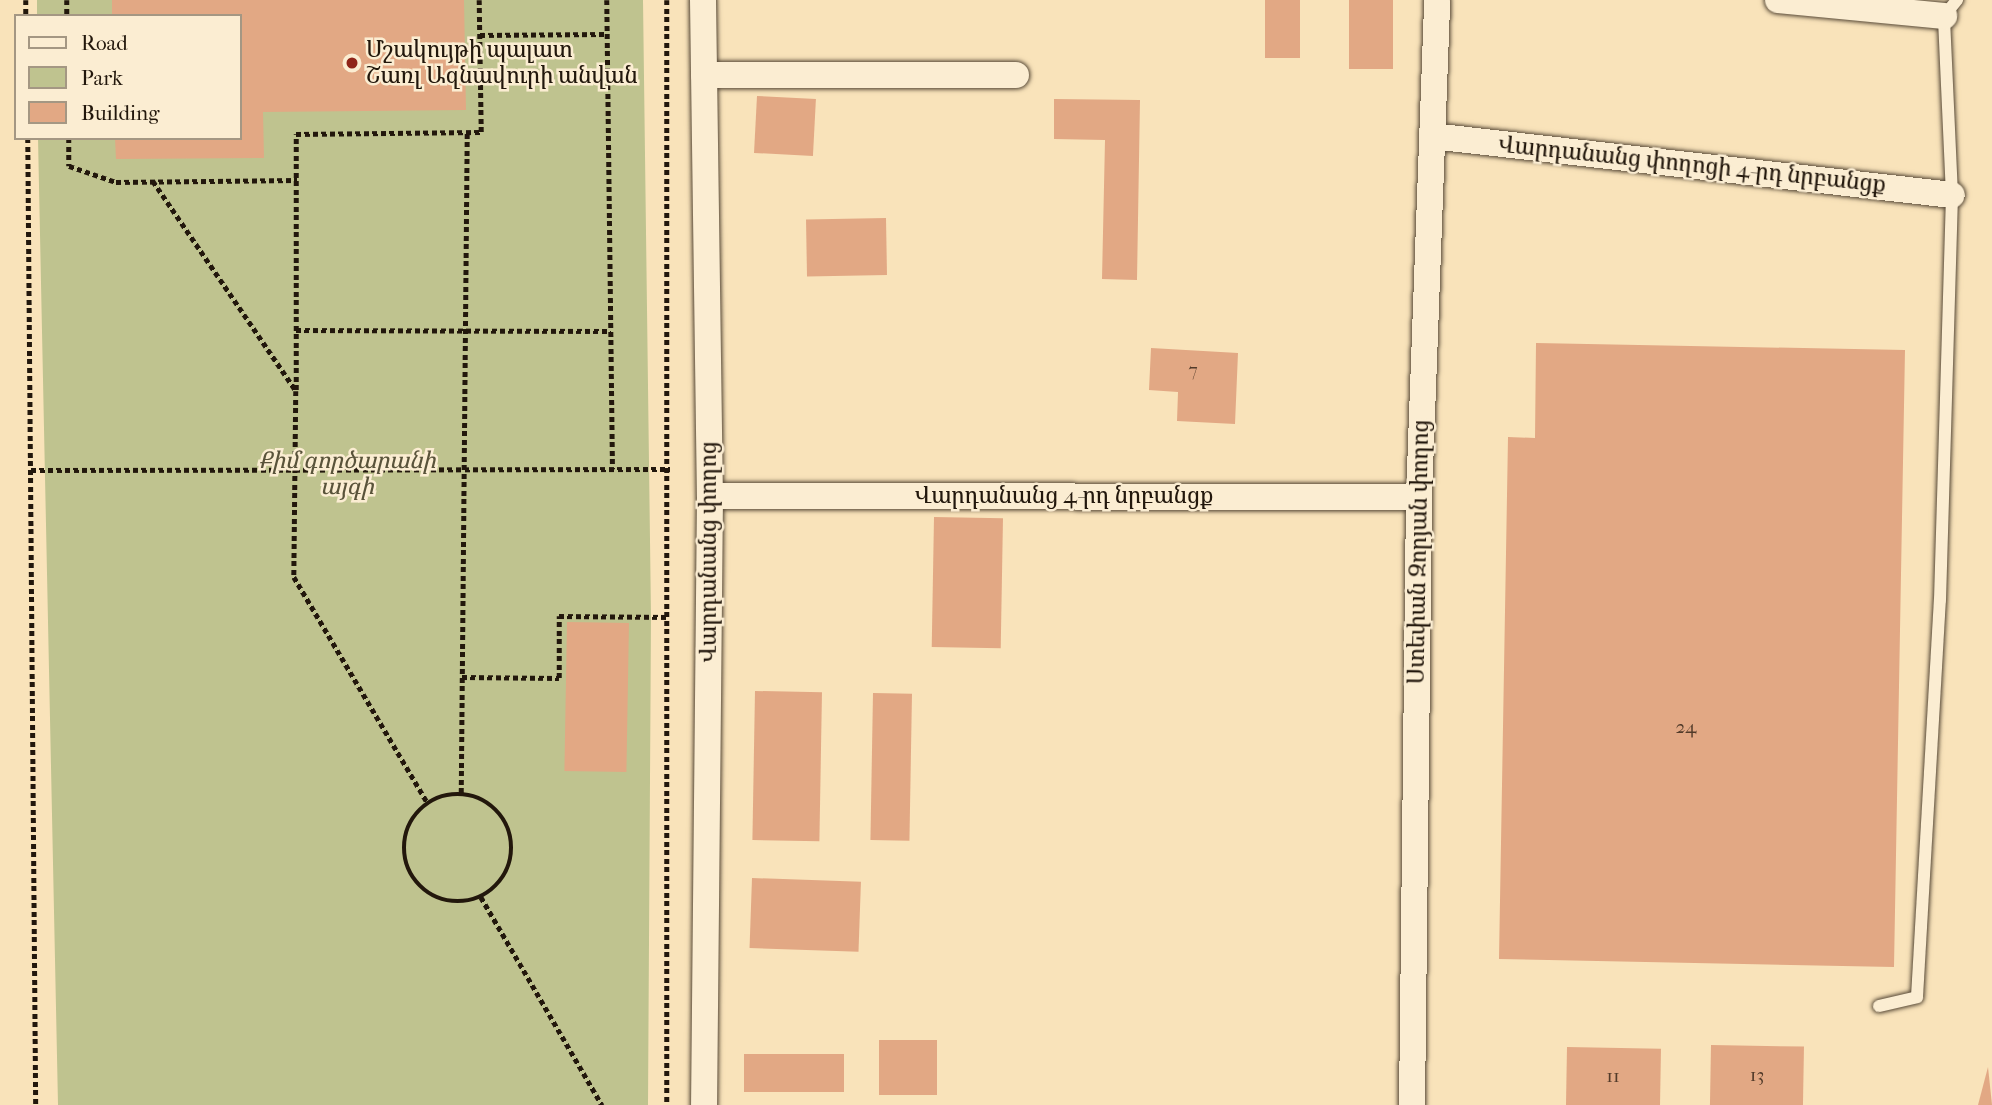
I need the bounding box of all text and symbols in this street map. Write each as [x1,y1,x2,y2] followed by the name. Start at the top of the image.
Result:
[14,14,242,140] legend
[81,31,128,55] text: Road
[366,36,638,90] place label: Մշակույթի պալատ Շառլ Ազնավուրի անվան
[344,55,360,71] marker: Մշակույթի պալատ Շառլ Ազնավուրի անվան
[81,66,123,90] text: Park
[81,101,159,125] text: Building
[1497,131,1887,199] street label: Վարդանանց փողոցի 4-րդ նրբանցք
[1188,360,1198,382] house number: 7
[1403,419,1435,685] street label: Ստեփան Զորյան փողոց
[695,441,723,663] street label: Վարդանանց փողոց
[258,447,436,501] park label: Քիմ գործարանի այգի
[914,482,1214,510] street label: Վարդանանց 4-րդ նրբանցք
[1676,717,1696,739] house number: 24
[1750,1065,1764,1087] house number: 13
[1606,1066,1620,1088] house number: 11

